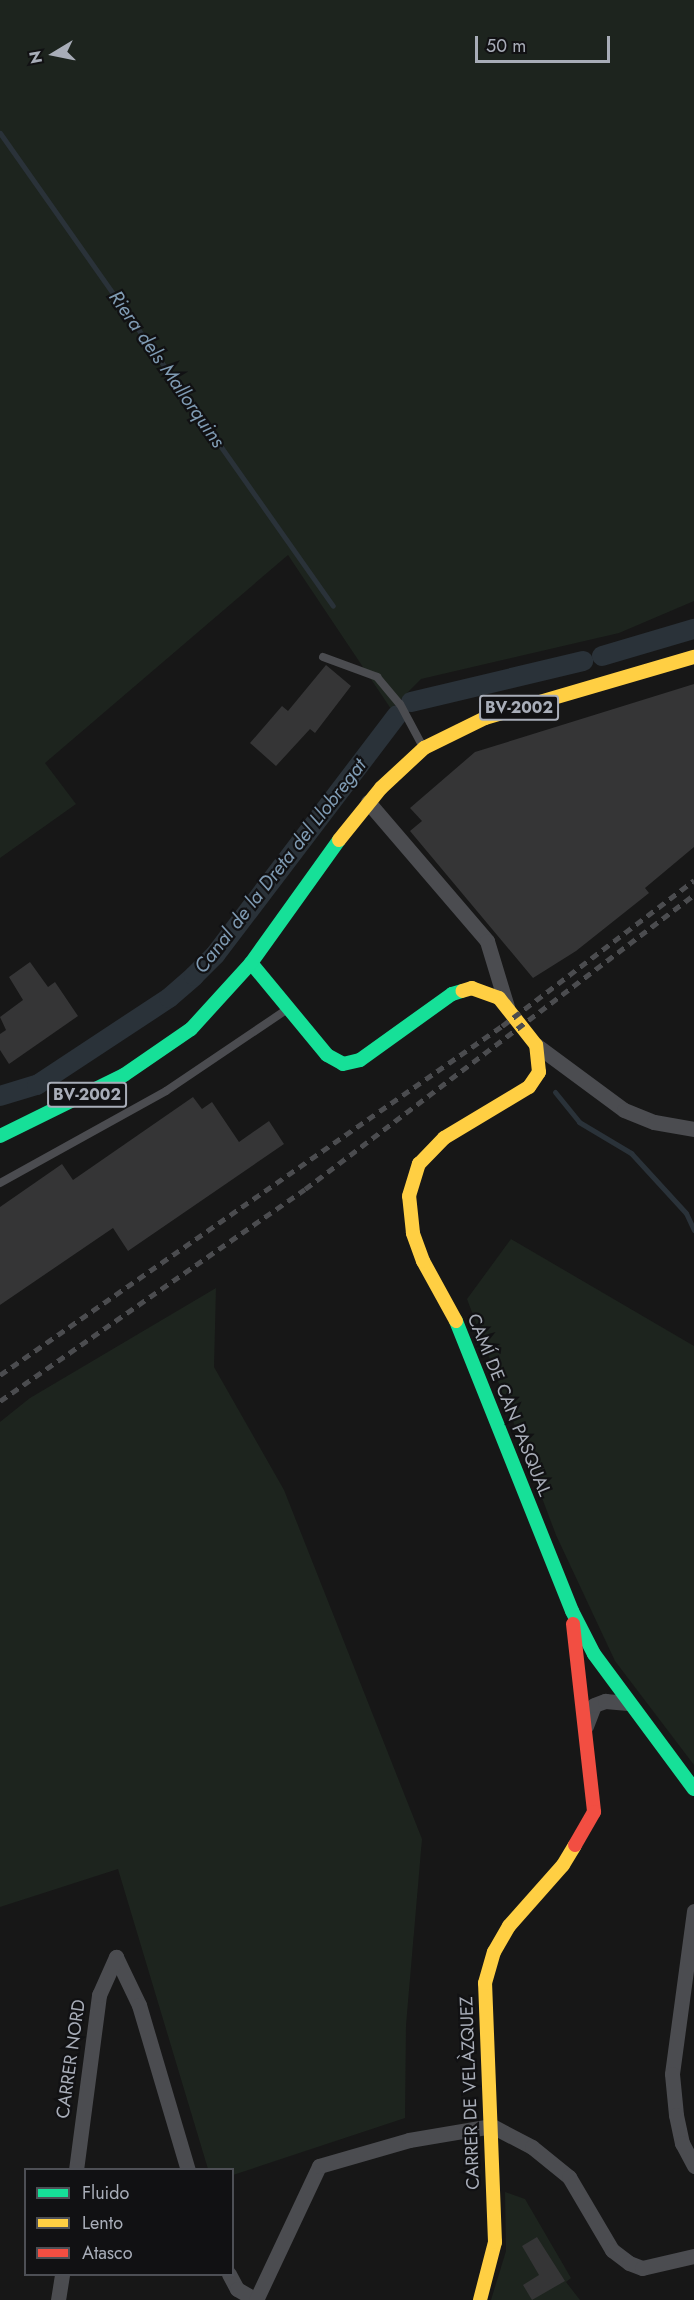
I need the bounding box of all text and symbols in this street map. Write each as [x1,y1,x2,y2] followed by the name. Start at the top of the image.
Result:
[24,24,84,84] north arrow
[478,24,613,62] scale bar
[486,33,526,59] text: 50 m
[23,49,48,65] text: N
[104,286,230,452] water label: Riera dels Mallorquins
[478,695,560,721] road number: BV-2002
[189,754,371,978] water label: Canal de la Dreta del Llobregat
[46,1082,128,1108] road number: BV-2002
[462,1311,556,1499] street label: CAMÍ DE CAN PASQUAL
[456,1996,484,2190] street label: CARRER DE VELÀZQUEZ
[52,1998,90,2120] street label: CARRER NORD
[24,2168,234,2276] legend
[82,2180,129,2206] text: Fluido
[82,2210,123,2236] text: Lento
[82,2240,133,2266] text: Atasco

